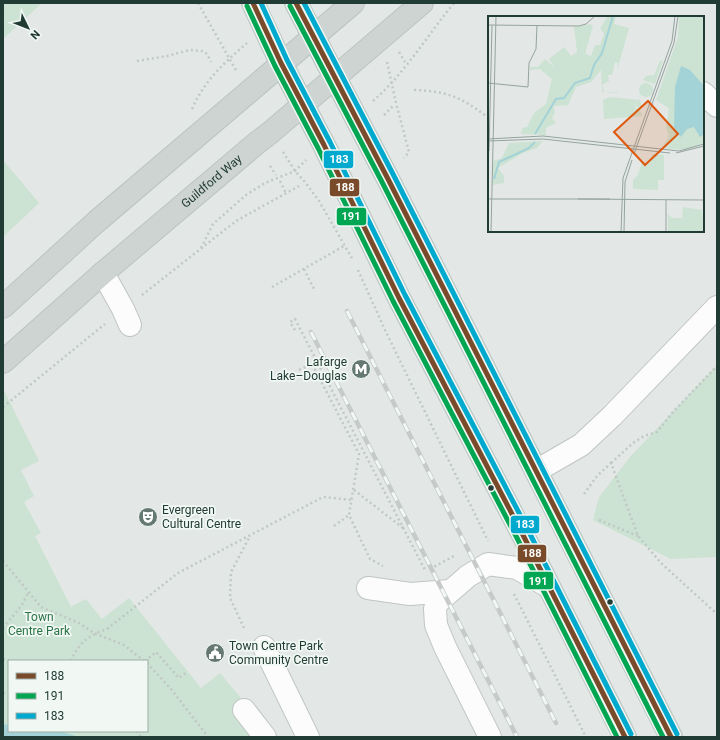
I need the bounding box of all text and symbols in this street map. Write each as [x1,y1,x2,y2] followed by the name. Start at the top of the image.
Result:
[8,8,48,48] north arrow
[488,16,704,232] inset map
[27,27,42,42] text: N
[323,150,354,169] line badge: 183
[178,152,245,211] street label: Guildford Way
[330,153,348,166] text: 183
[329,178,360,197] line badge: 188
[336,181,354,194] text: 188
[336,207,367,226] line badge: 191
[342,210,360,223] text: 191
[270,355,347,383] place label: Lafarge Lake–Douglas
[350,358,372,380] metro station icon: Lafarge Lake–Douglas
[486,483,496,493] unlabelled marker
[162,503,241,531] place label: Evergreen Cultural Centre
[137,506,159,528] theatre icon: Evergreen Cultural Centre
[510,515,540,534] line badge: 183
[516,518,534,531] text: 183
[517,544,547,563] line badge: 188
[523,547,541,560] text: 188
[523,571,554,590] line badge: 191
[529,575,547,588] text: 191
[605,597,615,607] unlabelled marker
[8,610,71,638] park label: Town Centre Park
[229,639,329,667] place label: Town Centre Park Community Centre
[204,642,226,664] public building icon: Town Centre Park Community Centre
[8,660,148,732] legend
[44,669,64,683] text: 188
[44,689,64,703] text: 191
[44,709,64,723] text: 183

